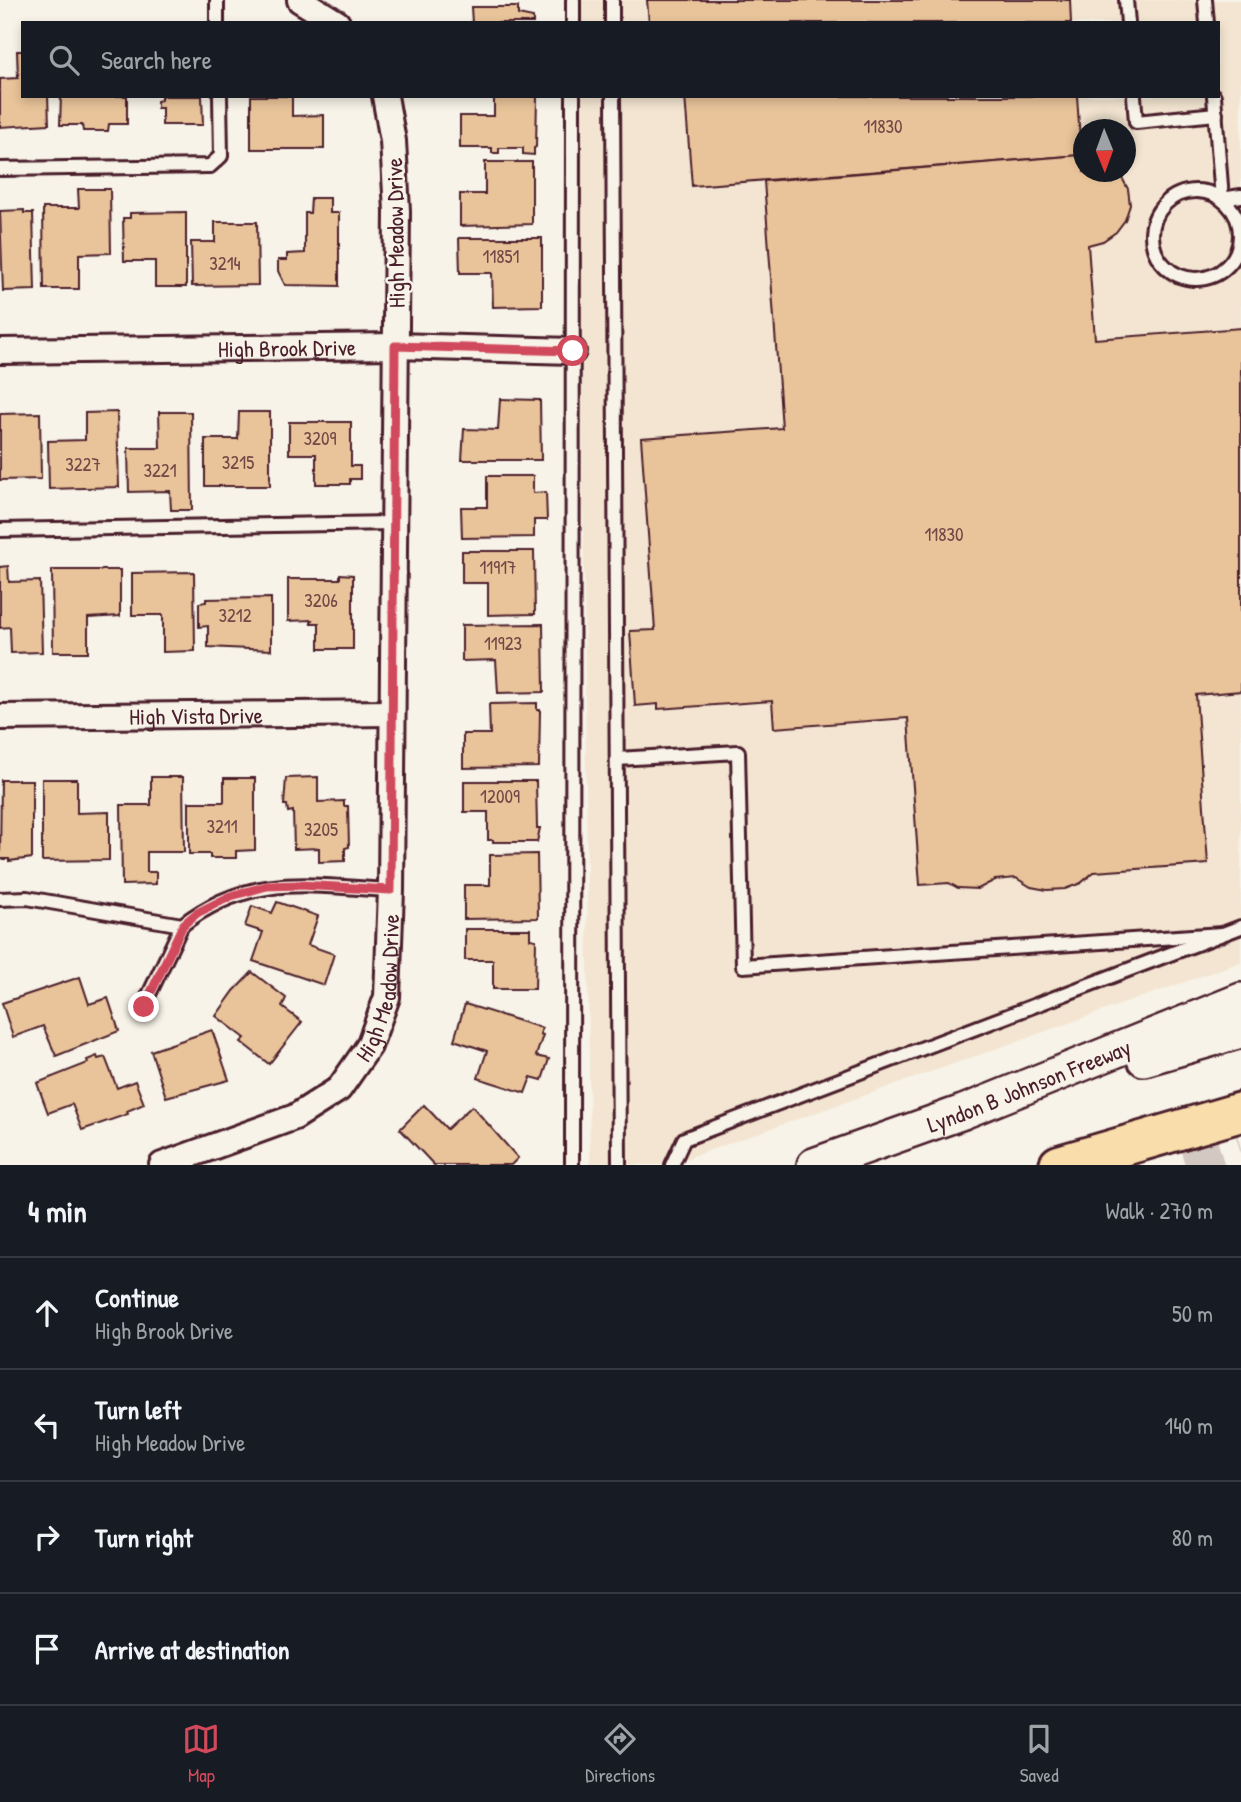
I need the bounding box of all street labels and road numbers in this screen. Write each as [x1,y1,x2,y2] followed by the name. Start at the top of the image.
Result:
[378,158,412,308] street label: High Meadow Drive
[218,331,356,364] street label: High Brook Drive
[129,699,263,731] street label: High Vista Drive
[348,913,406,1067] street label: High Meadow Drive
[923,1031,1135,1139] street label: Lyndon B Johnson Freeway

